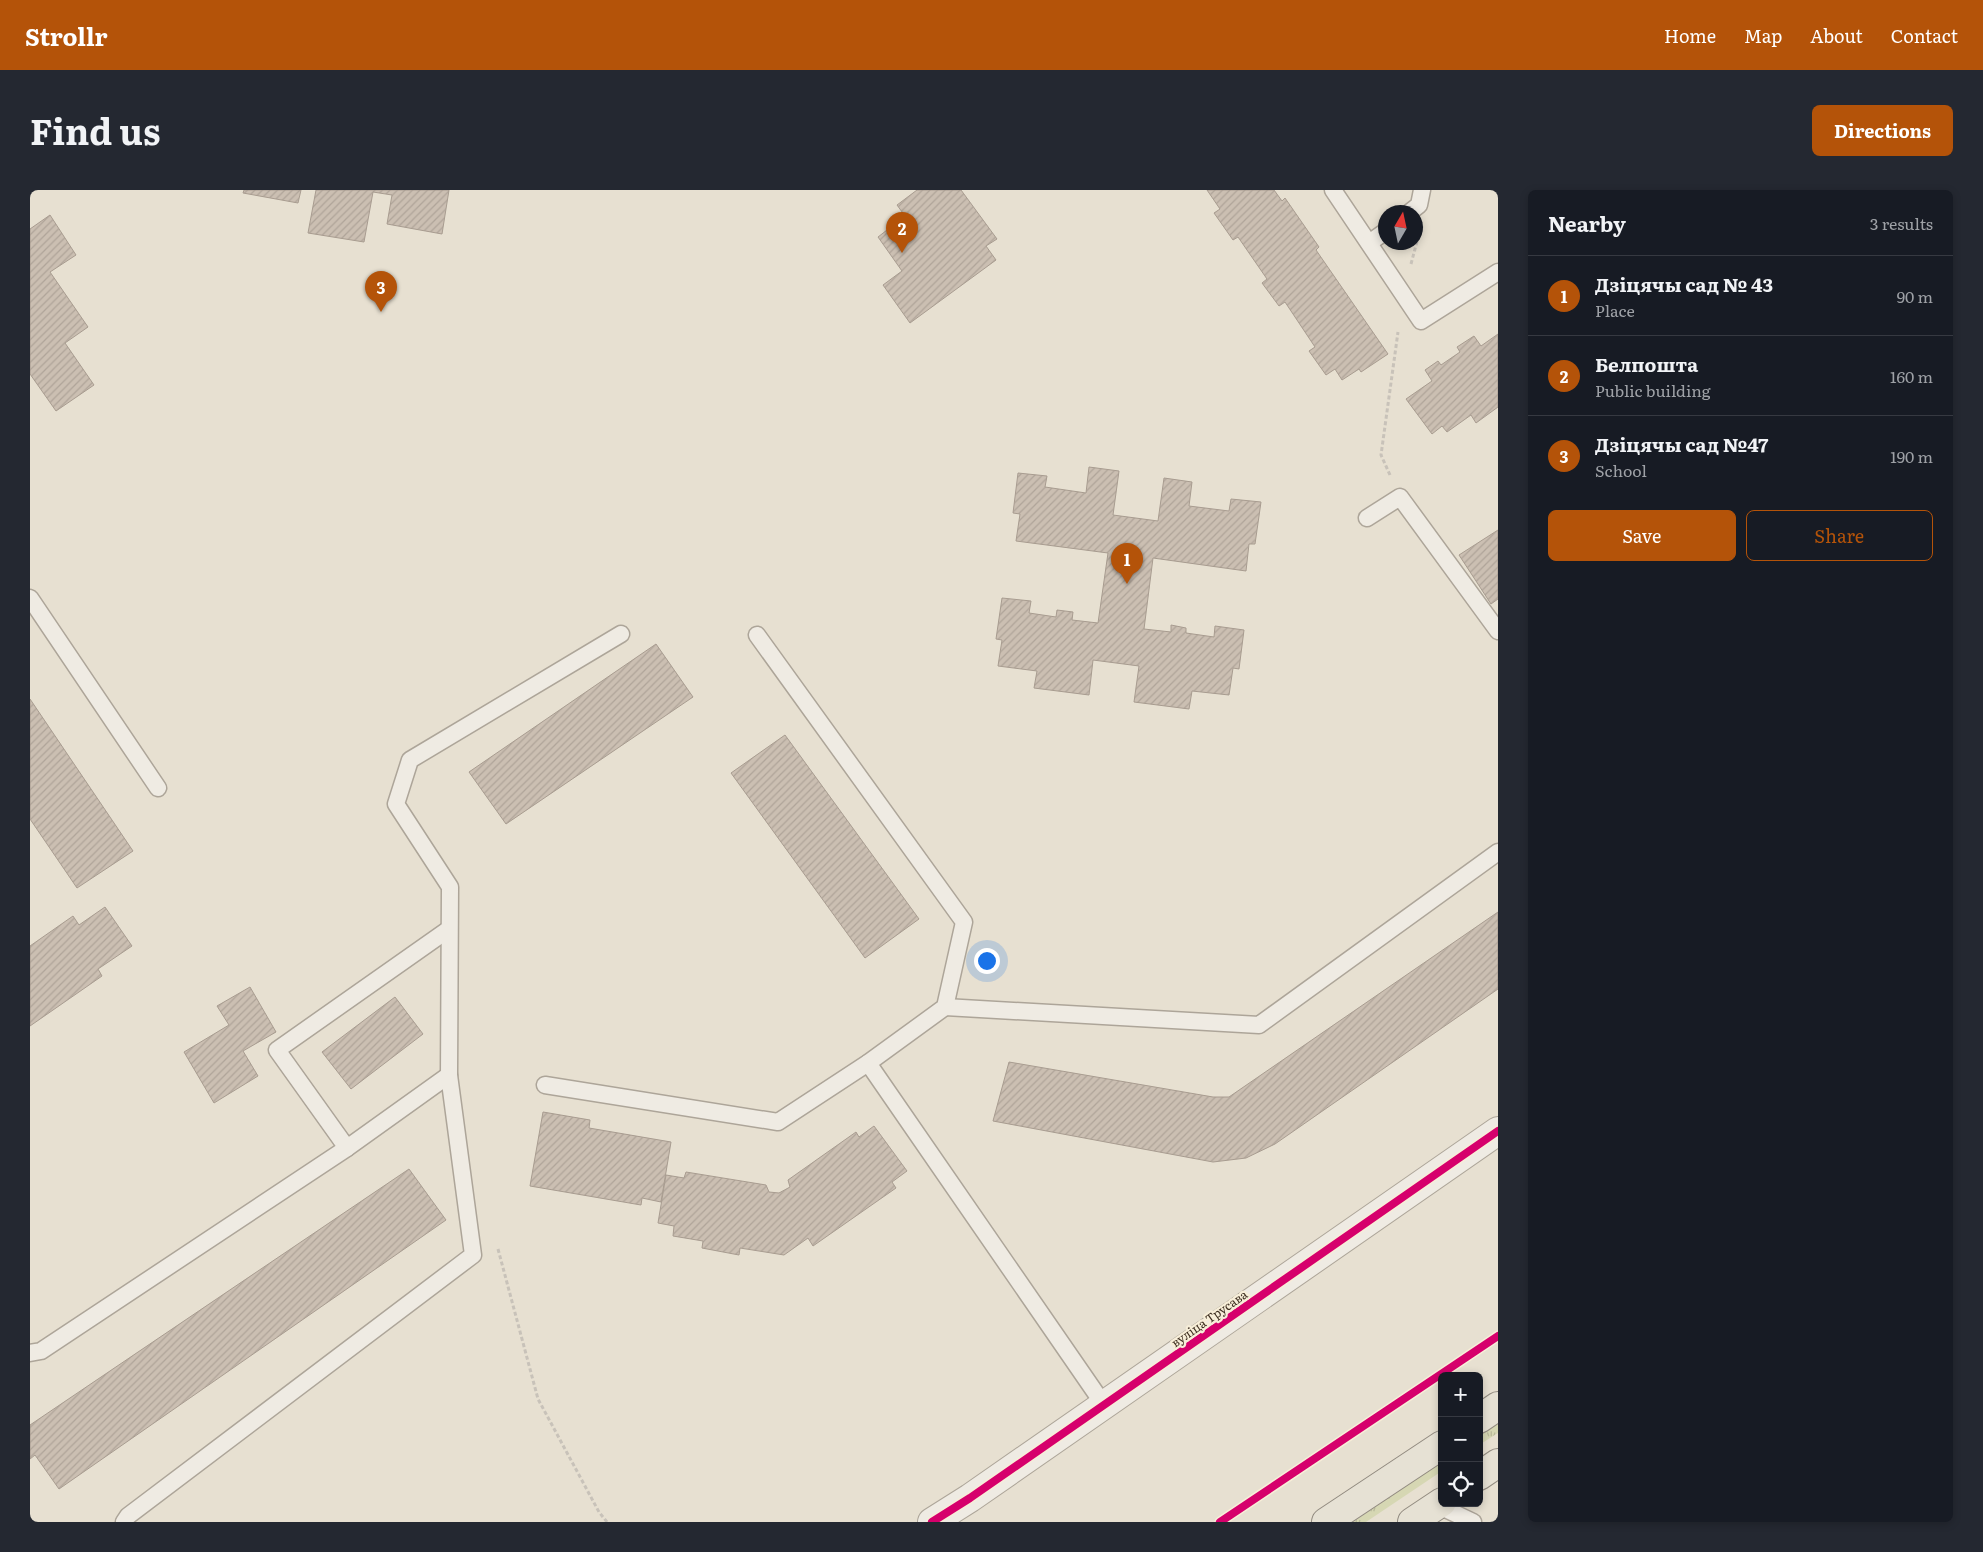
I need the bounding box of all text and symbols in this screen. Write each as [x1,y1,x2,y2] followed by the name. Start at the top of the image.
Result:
[25,18,108,53] text: Strollr
[1664,22,1716,49] text: Home
[1744,22,1782,49] text: Map
[1810,22,1863,49] text: About
[1891,22,1958,49] text: Contact
[30,104,160,156] text: Find us
[1812,105,1953,156] button: Directions
[1378,205,1423,250] north arrow
[1548,207,1626,238] text: Nearby
[1870,211,1933,235] text: 3 results
[886,212,918,253] pin: 2
[1595,270,1773,298] text: Дзіцячы сад № 43
[365,271,397,312] pin: 3
[1561,284,1567,308] text: 1
[1897,284,1933,308] text: 90 m
[1595,298,1635,322] text: Place
[1595,350,1698,378] text: Белпошта
[1560,364,1568,388] text: 2
[1890,364,1933,388] text: 160 m
[1595,378,1711,402] text: Public building
[1595,430,1768,458] text: Дзіцячы сад №47
[1560,444,1568,468] text: 3
[1890,444,1933,468] text: 190 m
[1595,458,1647,482] text: School
[1548,510,1736,561] button: Save
[1746,510,1933,561] button: Share
[1111,543,1143,584] pin: 1
[974,948,1000,974] your location
[1167,1285,1251,1351] street label: вуліца Трусава
[1438,1372,1483,1507] map controls
[1438,1372,1483,1417] button: +
[1438,1417,1483,1462] button: −
[1438,1462,1483,1507] button: locate

